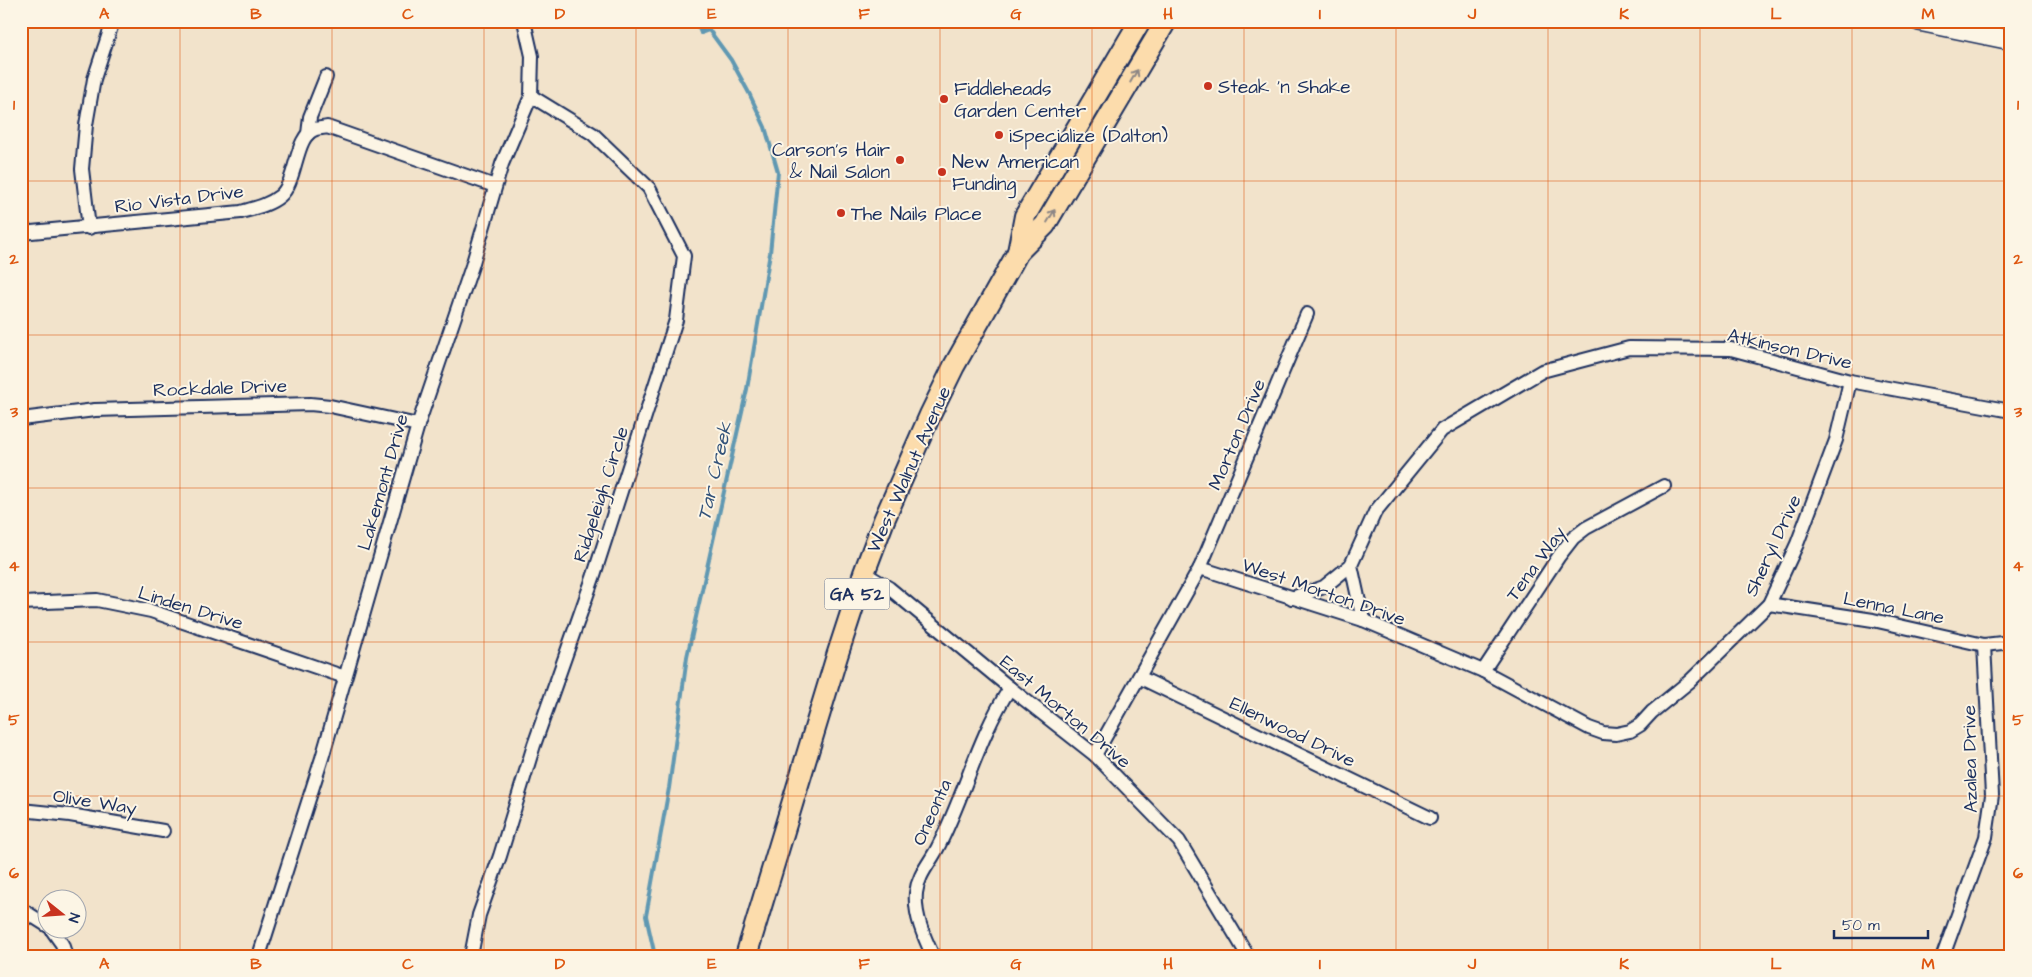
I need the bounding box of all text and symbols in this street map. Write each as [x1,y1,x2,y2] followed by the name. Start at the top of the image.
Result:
[99,3,110,25] text: A
[250,3,262,25] text: B
[402,3,414,25] text: C
[555,3,566,25] text: D
[707,3,717,25] text: E
[858,3,870,25] text: F
[1010,3,1022,25] text: G
[1163,3,1173,25] text: H
[1319,3,1321,25] text: I
[1467,3,1477,25] text: J
[1619,3,1629,25] text: K
[1770,3,1782,25] text: L
[1921,3,1935,25] text: M
[1130,69,1139,84] one-way arrow
[1218,74,1351,101] place label: Steak 'n Shake
[954,76,1087,125] place label: Fiddleheads Garden Center
[1202,80,1214,92] marker: Steak 'n Shake
[938,93,950,105] marker: Fiddleheads Garden Center
[13,94,16,116] text: 1
[2017,94,2020,116] text: 1
[1009,123,1168,150] place label: iSpecialize (Dalton)
[993,129,1005,141] marker: iSpecialize (Dalton)
[772,137,891,186] place label: Carson's Hair & Nail Salon
[952,149,1079,199] place label: New American Funding
[894,154,906,166] marker: Carson's Hair & Nail Salon
[936,166,948,178] marker: New American Funding
[113,178,245,221] street label: Rio Vista Drive
[851,201,982,228] place label: The Nails Place
[835,207,847,219] marker: The Nails Place
[1046,209,1056,223] one-way arrow
[8,248,19,270] text: 2
[2012,248,2023,270] text: 2
[1725,322,1855,377] street label: Atkinson Drive
[153,373,287,404] street label: Rockdale Drive
[1202,375,1273,494] street label: Morton Drive
[860,382,958,557] street label: West Walnut Avenue
[9,401,19,423] text: 3
[2013,401,2023,423] text: 3
[351,411,416,554] street label: Lakemont Drive
[690,418,740,523] water label: Tar Creek
[567,423,637,566] street label: Ridgeleigh Circle
[1738,490,1810,601] street label: Sheryl Drive
[1500,520,1574,608] street label: Tena Way
[1238,552,1409,633] street label: West Morton Drive
[9,555,20,577] text: 4
[2013,555,2024,577] text: 4
[824,578,890,610] road number: GA 52
[135,580,246,637] street label: Linden Drive
[1841,585,1947,631] street label: Lenna Lane
[994,649,1136,775] street label: East Morton Drive
[1225,690,1360,774] street label: Ellenwood Drive
[1956,705,1985,813] street label: Azalea Drive
[8,709,20,731] text: 5
[2012,709,2024,731] text: 5
[906,775,959,850] street label: Oneonta
[51,783,139,823] street label: Olive Way
[9,862,19,884] text: 6
[2013,862,2023,884] text: 6
[38,890,88,940] north arrow
[1834,907,1928,939] scale bar
[63,910,84,925] text: N
[1842,915,1880,936] text: 50 m
[99,953,110,975] text: A
[250,953,262,975] text: B
[402,953,414,975] text: C
[555,953,566,975] text: D
[707,953,717,975] text: E
[858,953,870,975] text: F
[1010,953,1022,975] text: G
[1163,953,1173,975] text: H
[1319,953,1321,975] text: I
[1467,953,1477,975] text: J
[1619,953,1629,975] text: K
[1770,953,1782,975] text: L
[1921,953,1935,975] text: M

